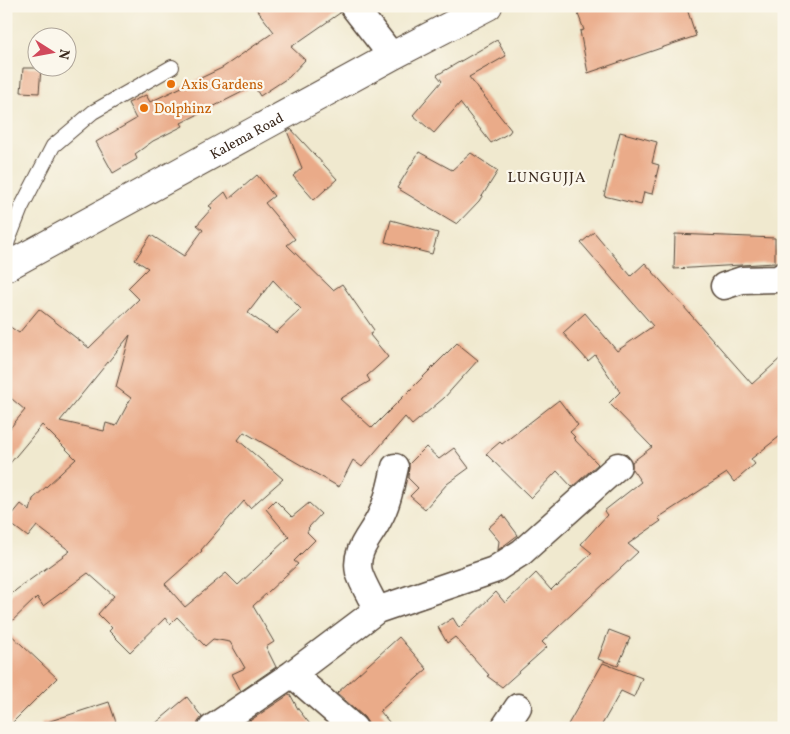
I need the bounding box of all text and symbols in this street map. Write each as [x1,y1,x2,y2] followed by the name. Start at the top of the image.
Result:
[28,28,78,78] north arrow
[53,47,74,61] text: N
[181,76,263,95] place label: Axis Gardens
[165,78,177,90] marker: Axis Gardens
[154,100,212,119] place label: Dolphinz
[138,102,150,114] marker: Dolphinz
[207,109,287,165] street label: Kalema Road
[507,168,587,189] district label: LUNGUJJA

